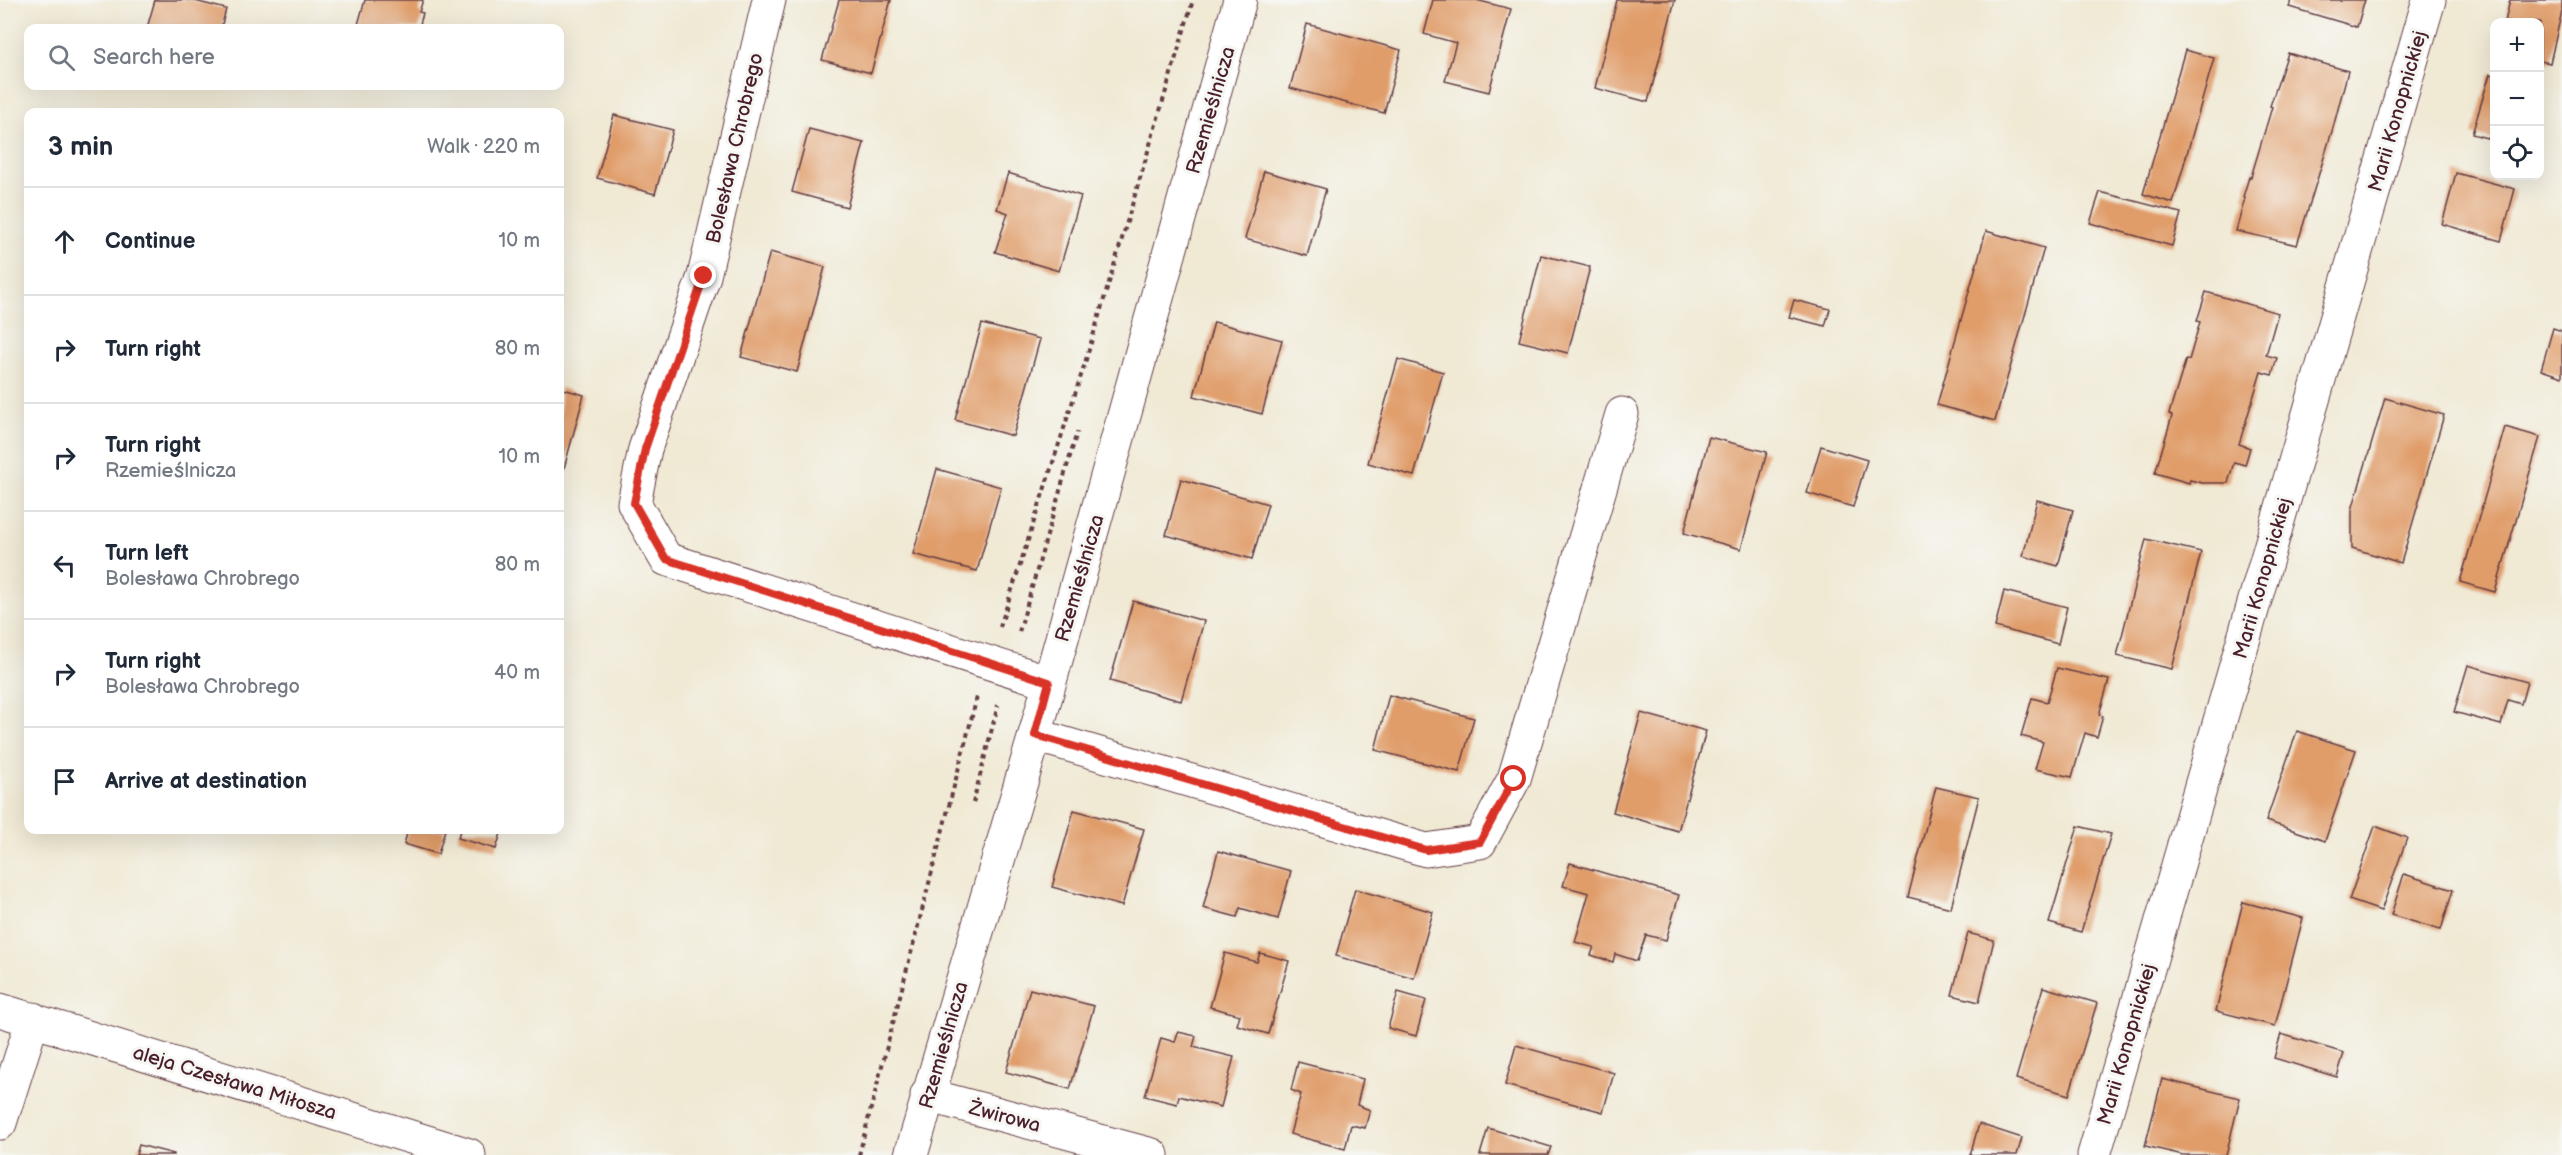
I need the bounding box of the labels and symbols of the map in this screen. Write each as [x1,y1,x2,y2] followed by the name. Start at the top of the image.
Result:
[2363,28,2432,195] street label: Marii Konopnickiej
[1181,44,1241,177] street label: Rzemieślnicza
[701,51,769,246] street label: Bolesława Chrobrego
[690,262,716,288] route end
[2228,495,2297,662] street label: Marii Konopnickiej
[1050,512,1110,645] street label: Rzemieślnicza
[1500,765,1526,791] route start
[2092,961,2161,1128] street label: Marii Konopnickiej
[914,979,974,1112] street label: Rzemieślnicza
[130,1041,339,1125] street label: aleja Czesława Miłosza
[965,1095,1043,1138] street label: Żwirowa

